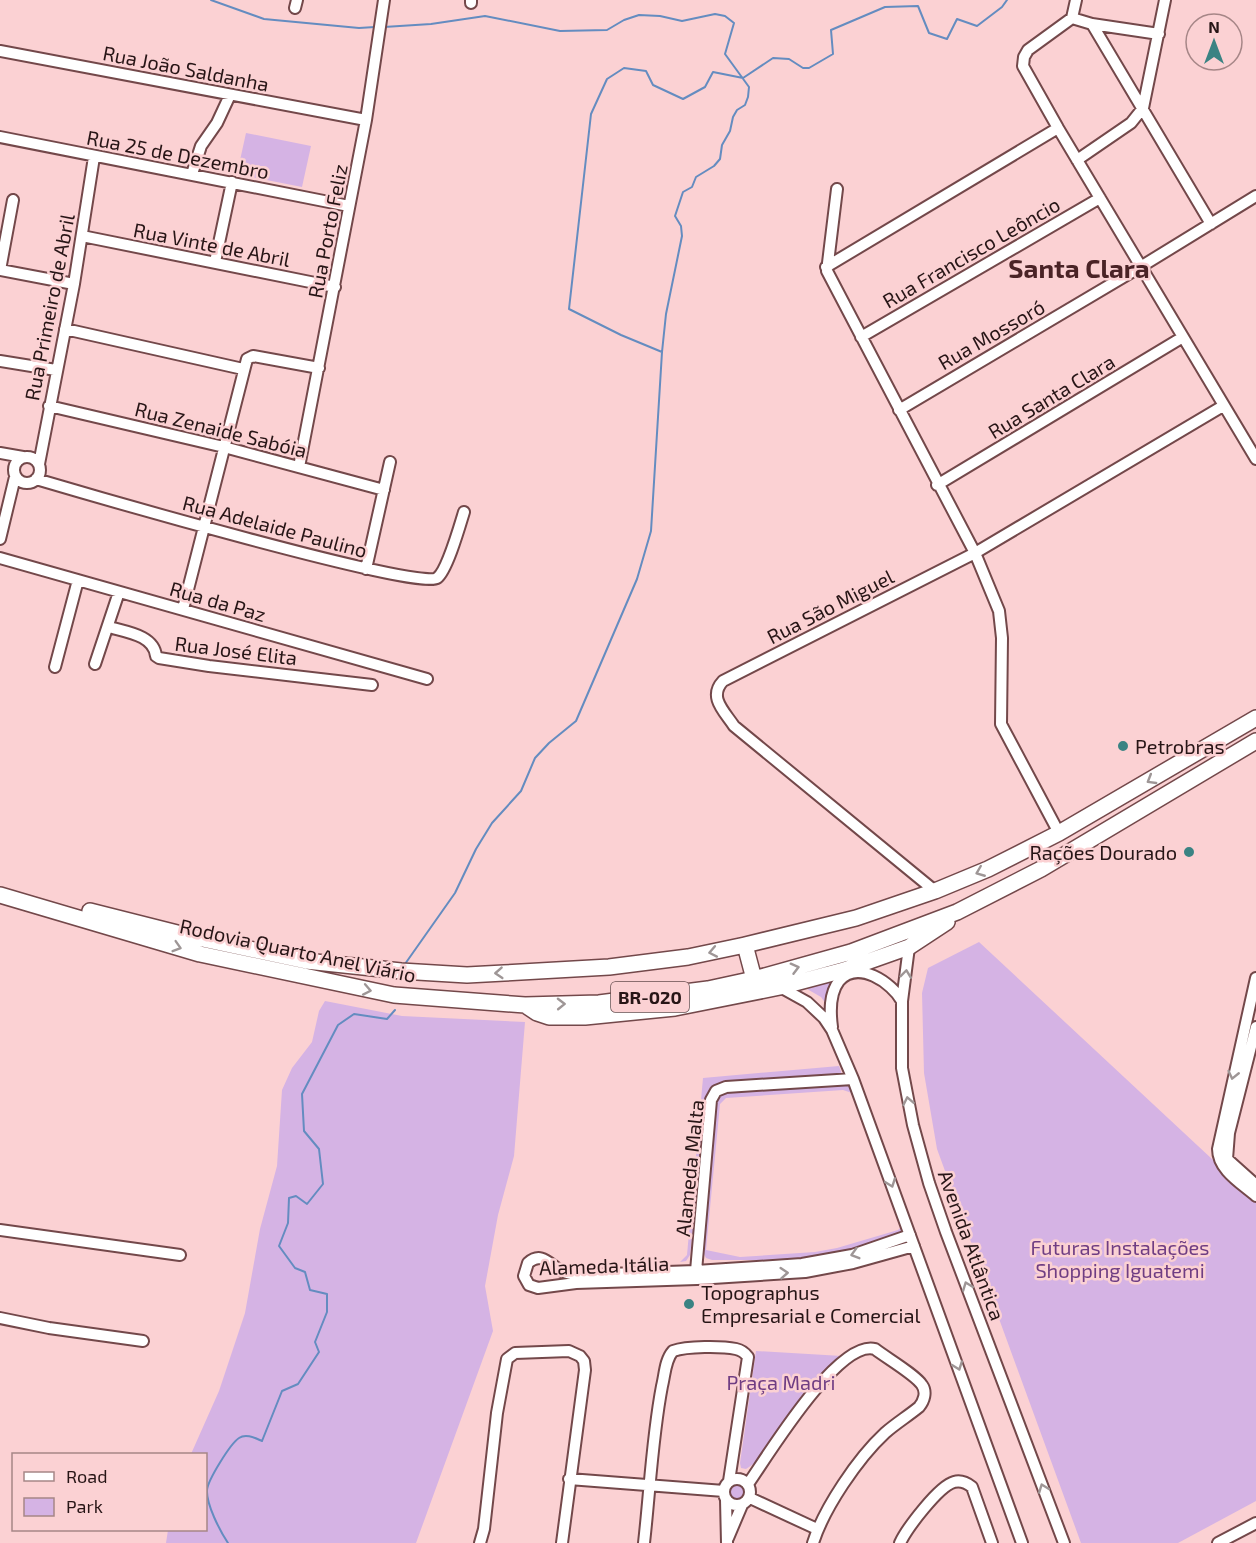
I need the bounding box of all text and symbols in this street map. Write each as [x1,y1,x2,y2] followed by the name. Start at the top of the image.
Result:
[1184,12,1244,72] north arrow
[1208,17,1220,36] text: N
[101,40,271,96] street label: Rua João Saldanha
[85,125,271,183] street label: Rua 25 de Dezembro
[302,162,352,300] street label: Rua Porto Feliz
[878,191,1064,313] street label: Rua Francisco Leôncio
[19,212,79,402] street label: Rua Primeiro de Abril
[132,217,293,271] street label: Rua Vinte de Abril
[1008,252,1150,283] district label: Santa Clara
[934,294,1048,374] street label: Rua Mossoró
[983,349,1119,443] street label: Rua Santa Clara
[133,396,309,462] street label: Rua Zenaide Sabóia
[180,490,370,562] street label: Rua Adelaide Paulino
[763,564,897,648] street label: Rua São Miguel
[167,576,269,626] street label: Rua da Paz
[173,631,299,669] street label: Rua José Elita
[1135,734,1225,758] place label: Petrobras
[1116,739,1130,753] marker: Petrobras
[1147,772,1157,784] one-way arrow
[1029,840,1177,865] place label: Rações Dourado
[1182,845,1196,859] marker: Rações Dourado
[975,865,986,877] one-way arrow
[178,913,418,987] street label: Rodovia Quarto Anel Viário
[171,940,182,952] one-way arrow
[708,945,718,958] one-way arrow
[789,962,799,975] one-way arrow
[494,966,503,979] one-way arrow
[899,969,911,979] one-way arrow
[611,982,689,1012] road number: BR-020
[362,983,372,996] one-way arrow
[557,998,566,1010] one-way arrow
[1228,1070,1241,1080] one-way arrow
[902,1096,915,1106] one-way arrow
[670,1098,708,1238] street label: Alameda Malta
[934,1167,1010,1323] street label: Avenida Atlântica
[883,1177,896,1188] one-way arrow
[1031,1235,1209,1282] park label: Futuras Instalações Shopping Iguatemi
[850,1247,860,1259] one-way arrow
[538,1251,670,1279] street label: Alameda Itália
[779,1267,788,1280] one-way arrow
[701,1280,921,1327] place label: Topographus Empresarial e Comercial
[962,1281,974,1292] one-way arrow
[682,1297,696,1311] marker: Topographus Empresarial e Comercial
[950,1360,963,1371] one-way arrow
[727,1370,835,1395] park label: Praça Madri
[12,1453,207,1531] legend
[66,1465,107,1487] text: Road
[1038,1483,1051,1494] one-way arrow
[66,1495,103,1517] text: Park

